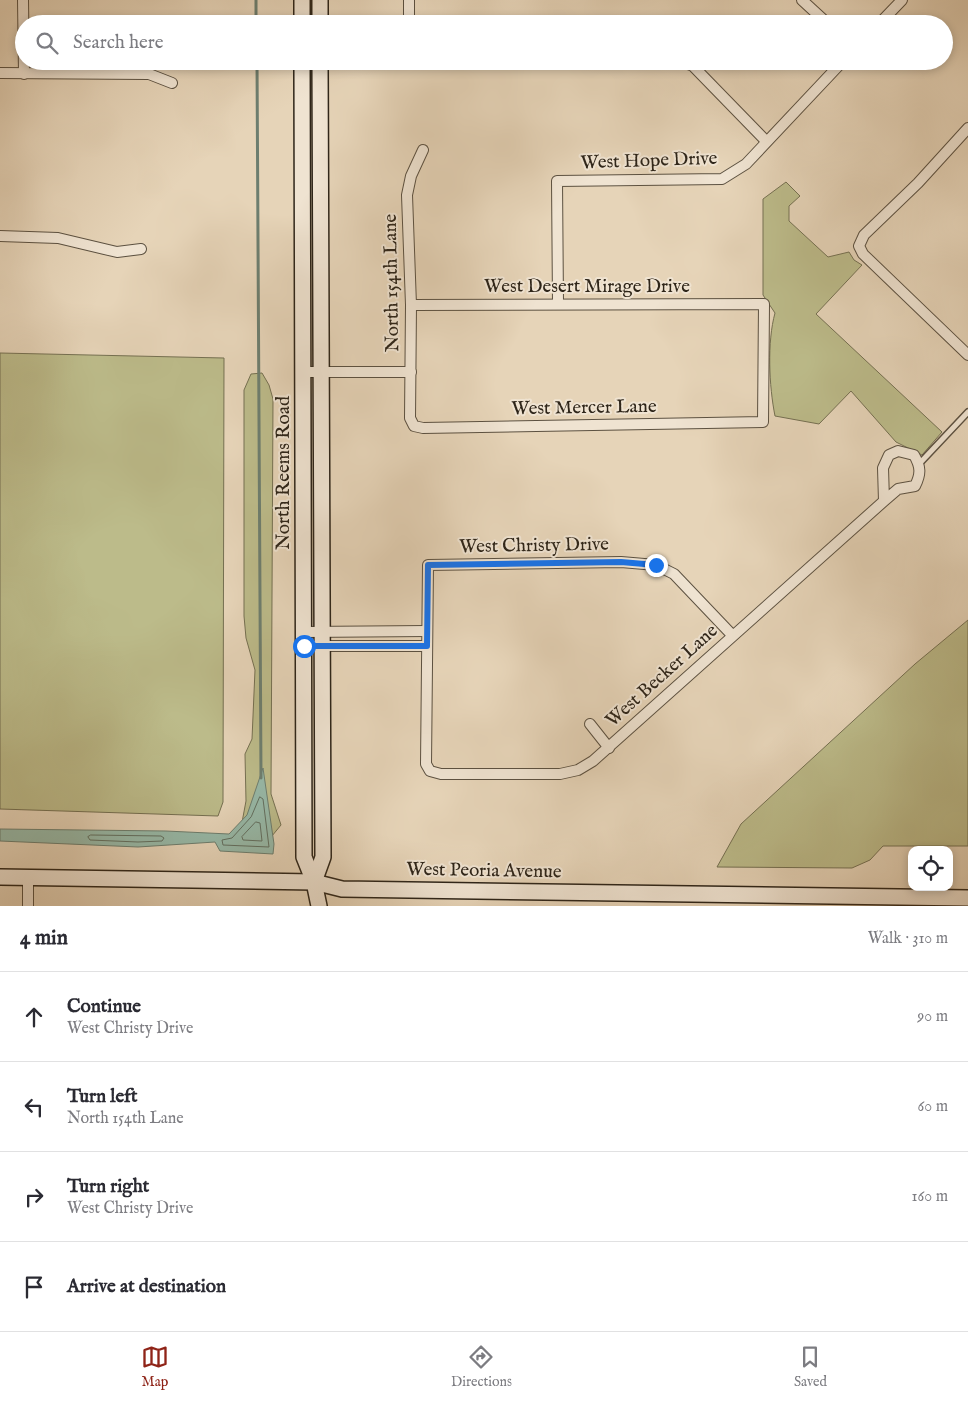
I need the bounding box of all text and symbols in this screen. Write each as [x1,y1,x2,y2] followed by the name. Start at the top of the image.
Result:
[15,15,953,70] search box
[33,29,61,57] icon: search
[73,31,164,55] text: Search here
[580,147,718,175] street label: West Hope Drive
[379,213,405,352] street label: North 154th Lane
[484,275,690,299] street label: West Desert Mirage Drive
[272,395,296,550] street label: North Reems Road
[511,395,657,421] street label: West Mercer Lane
[459,533,609,559] street label: West Christy Drive
[645,554,668,577] route end
[601,619,723,733] street label: West Becker Lane
[293,635,316,658] route start
[908,846,953,891] map controls
[908,846,953,891] button: locate
[406,858,562,884] street label: West Peoria Avenue
[20,925,68,952] text: 4 min
[868,929,948,949] text: Walk · 310 m
[67,995,141,1019] text: Continue
[20,1003,48,1031] icon: ahead
[917,1007,948,1027] text: 90 m
[67,1019,193,1039] text: West Christy Drive
[67,1085,138,1109] text: Turn left
[20,1093,48,1121] icon: left
[918,1097,948,1117] text: 60 m
[67,1109,184,1129] text: North 154th Lane
[67,1175,149,1199] text: Turn right
[20,1183,48,1211] icon: right
[912,1187,948,1207] text: 160 m
[67,1199,193,1219] text: West Christy Drive
[20,1273,48,1301] icon: arrive
[67,1275,226,1299] text: Arrive at destination
[141,1343,169,1391] tab: Map
[451,1343,512,1391] tab: Directions
[794,1343,827,1391] tab: Saved

